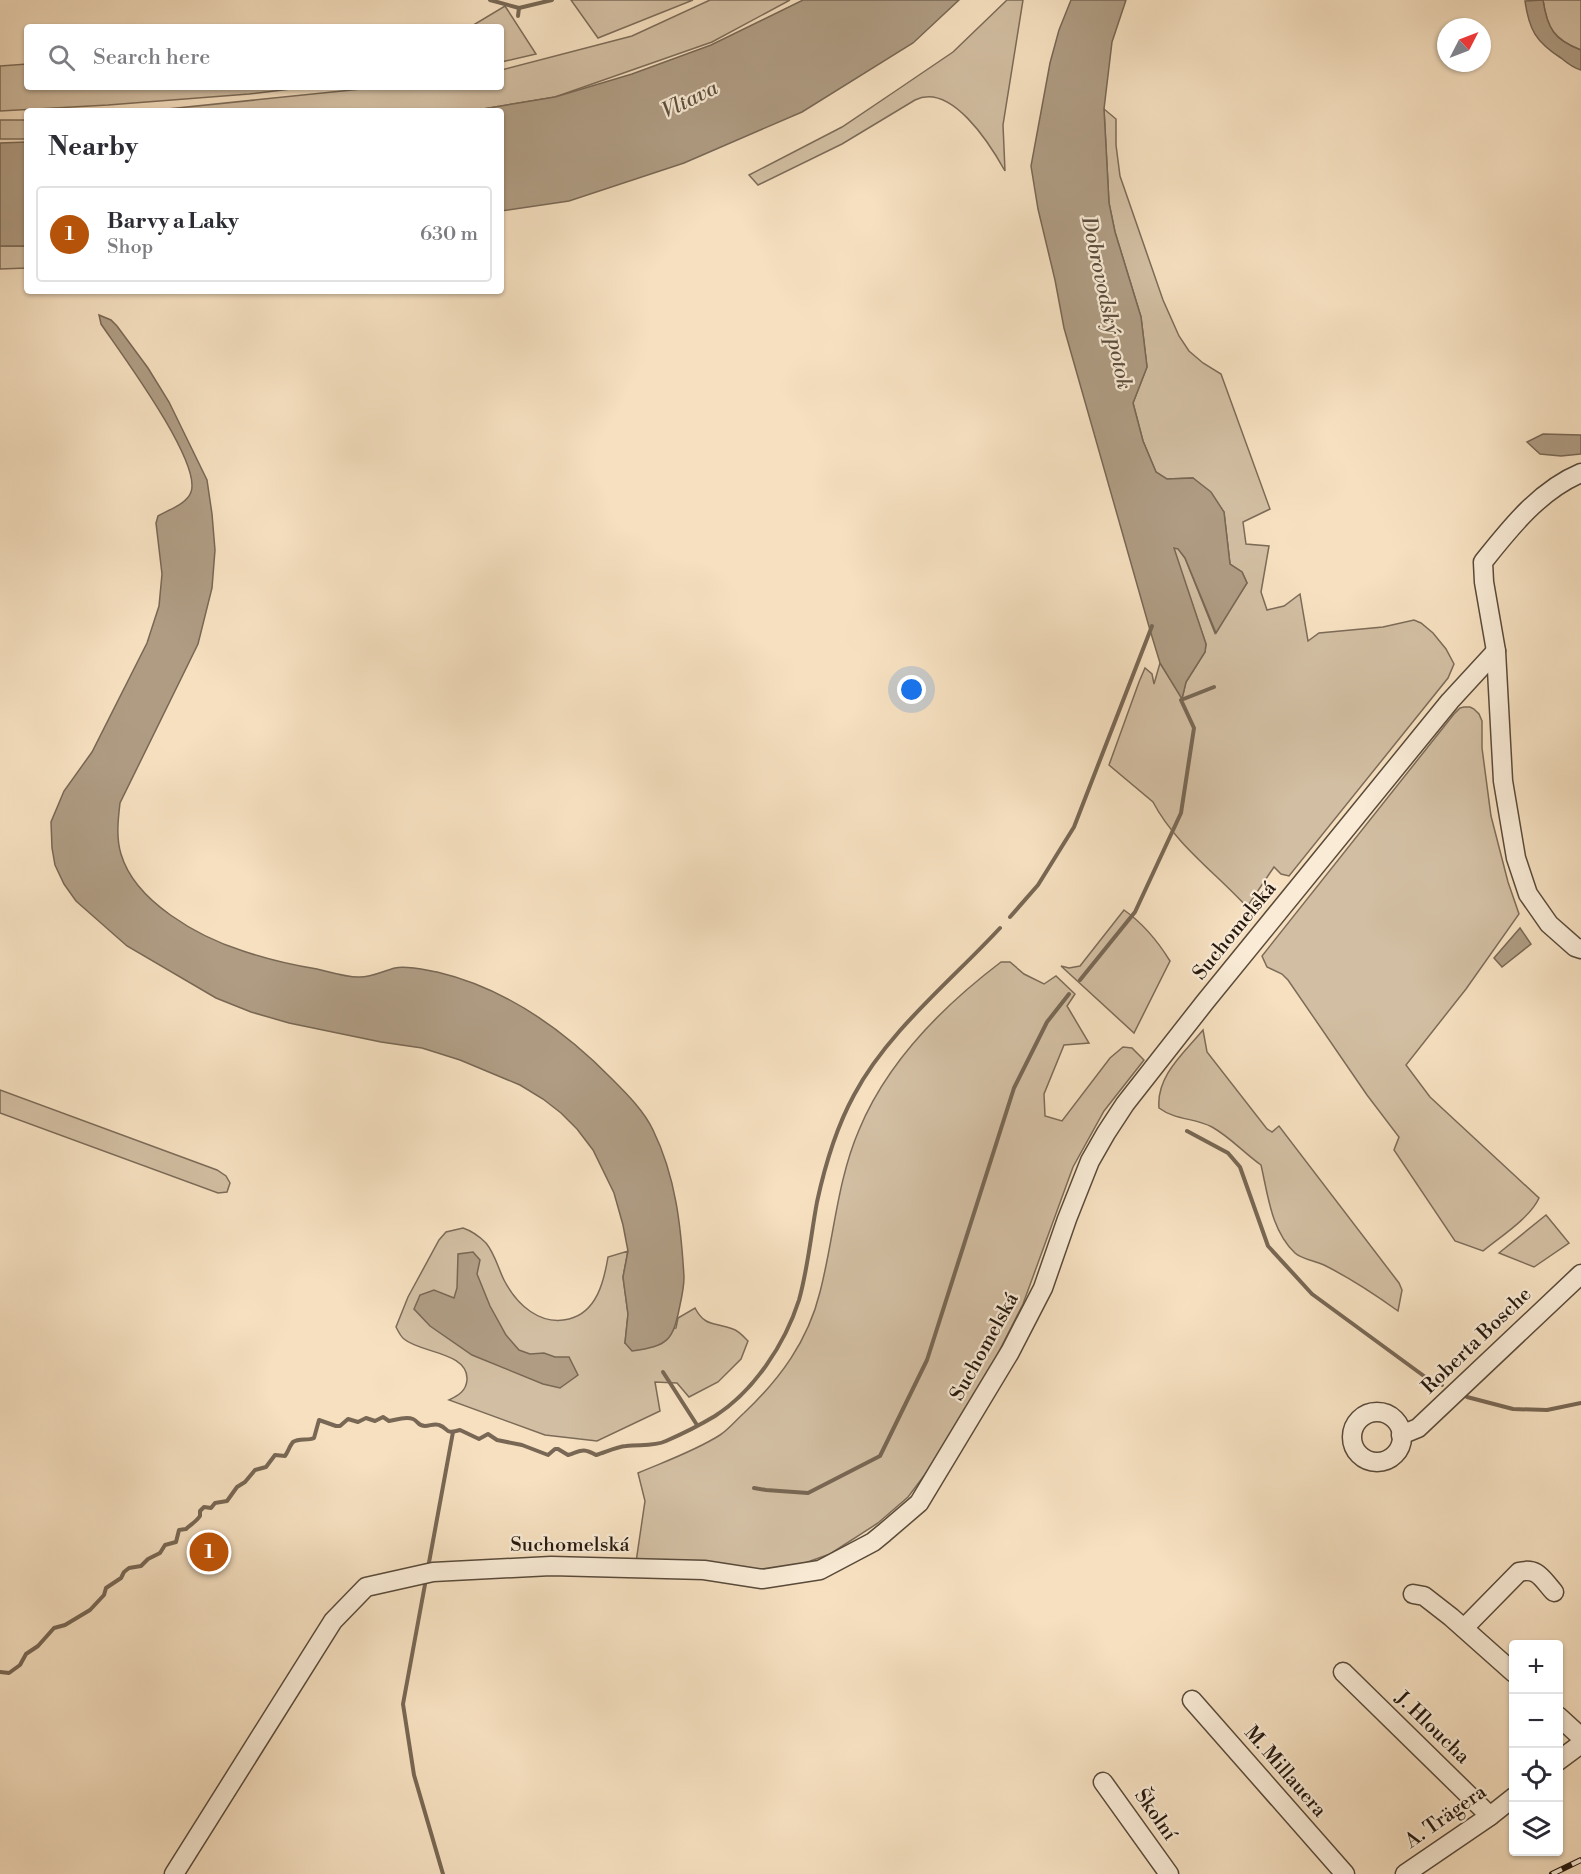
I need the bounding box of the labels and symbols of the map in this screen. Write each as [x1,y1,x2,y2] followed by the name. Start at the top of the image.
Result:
[1437,18,1491,72] north arrow
[658,75,723,125] water label: Vltava
[1075,213,1137,392] water label: Dobrovodský potok
[897,675,926,704] your location
[1188,876,1283,985] street label: Suchomelská
[1417,1282,1537,1400] street label: Roberta Bosche
[945,1288,1025,1405] street label: Suchomelská
[190,1530,228,1574] pin: 1
[510,1533,631,1558] street label: Suchomelská
[1389,1686,1475,1770] street label: J. Hloucha
[1239,1721,1332,1823] street label: M. Millauera
[1400,1779,1492,1855] street label: A. Trägera
[1128,1784,1183,1847] street label: Školní

